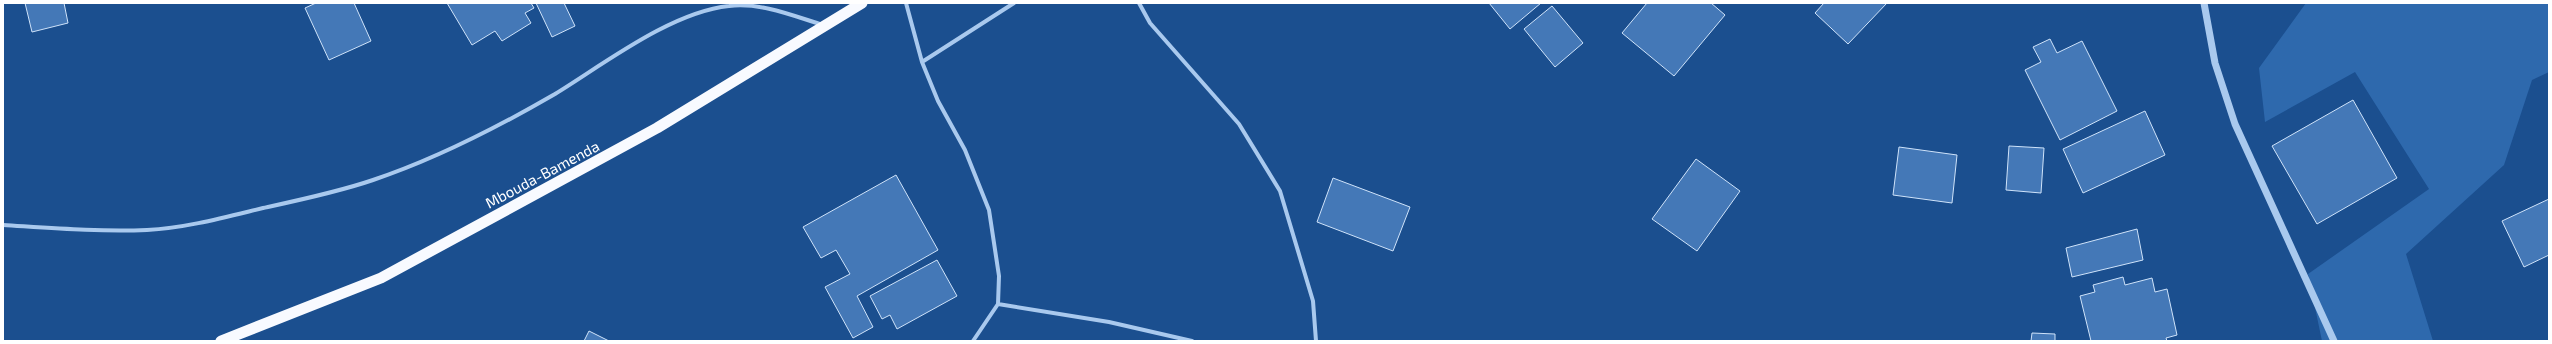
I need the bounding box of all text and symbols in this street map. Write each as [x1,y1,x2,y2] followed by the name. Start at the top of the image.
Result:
[482,136,602,212] street label: Mbouda-Bamenda

